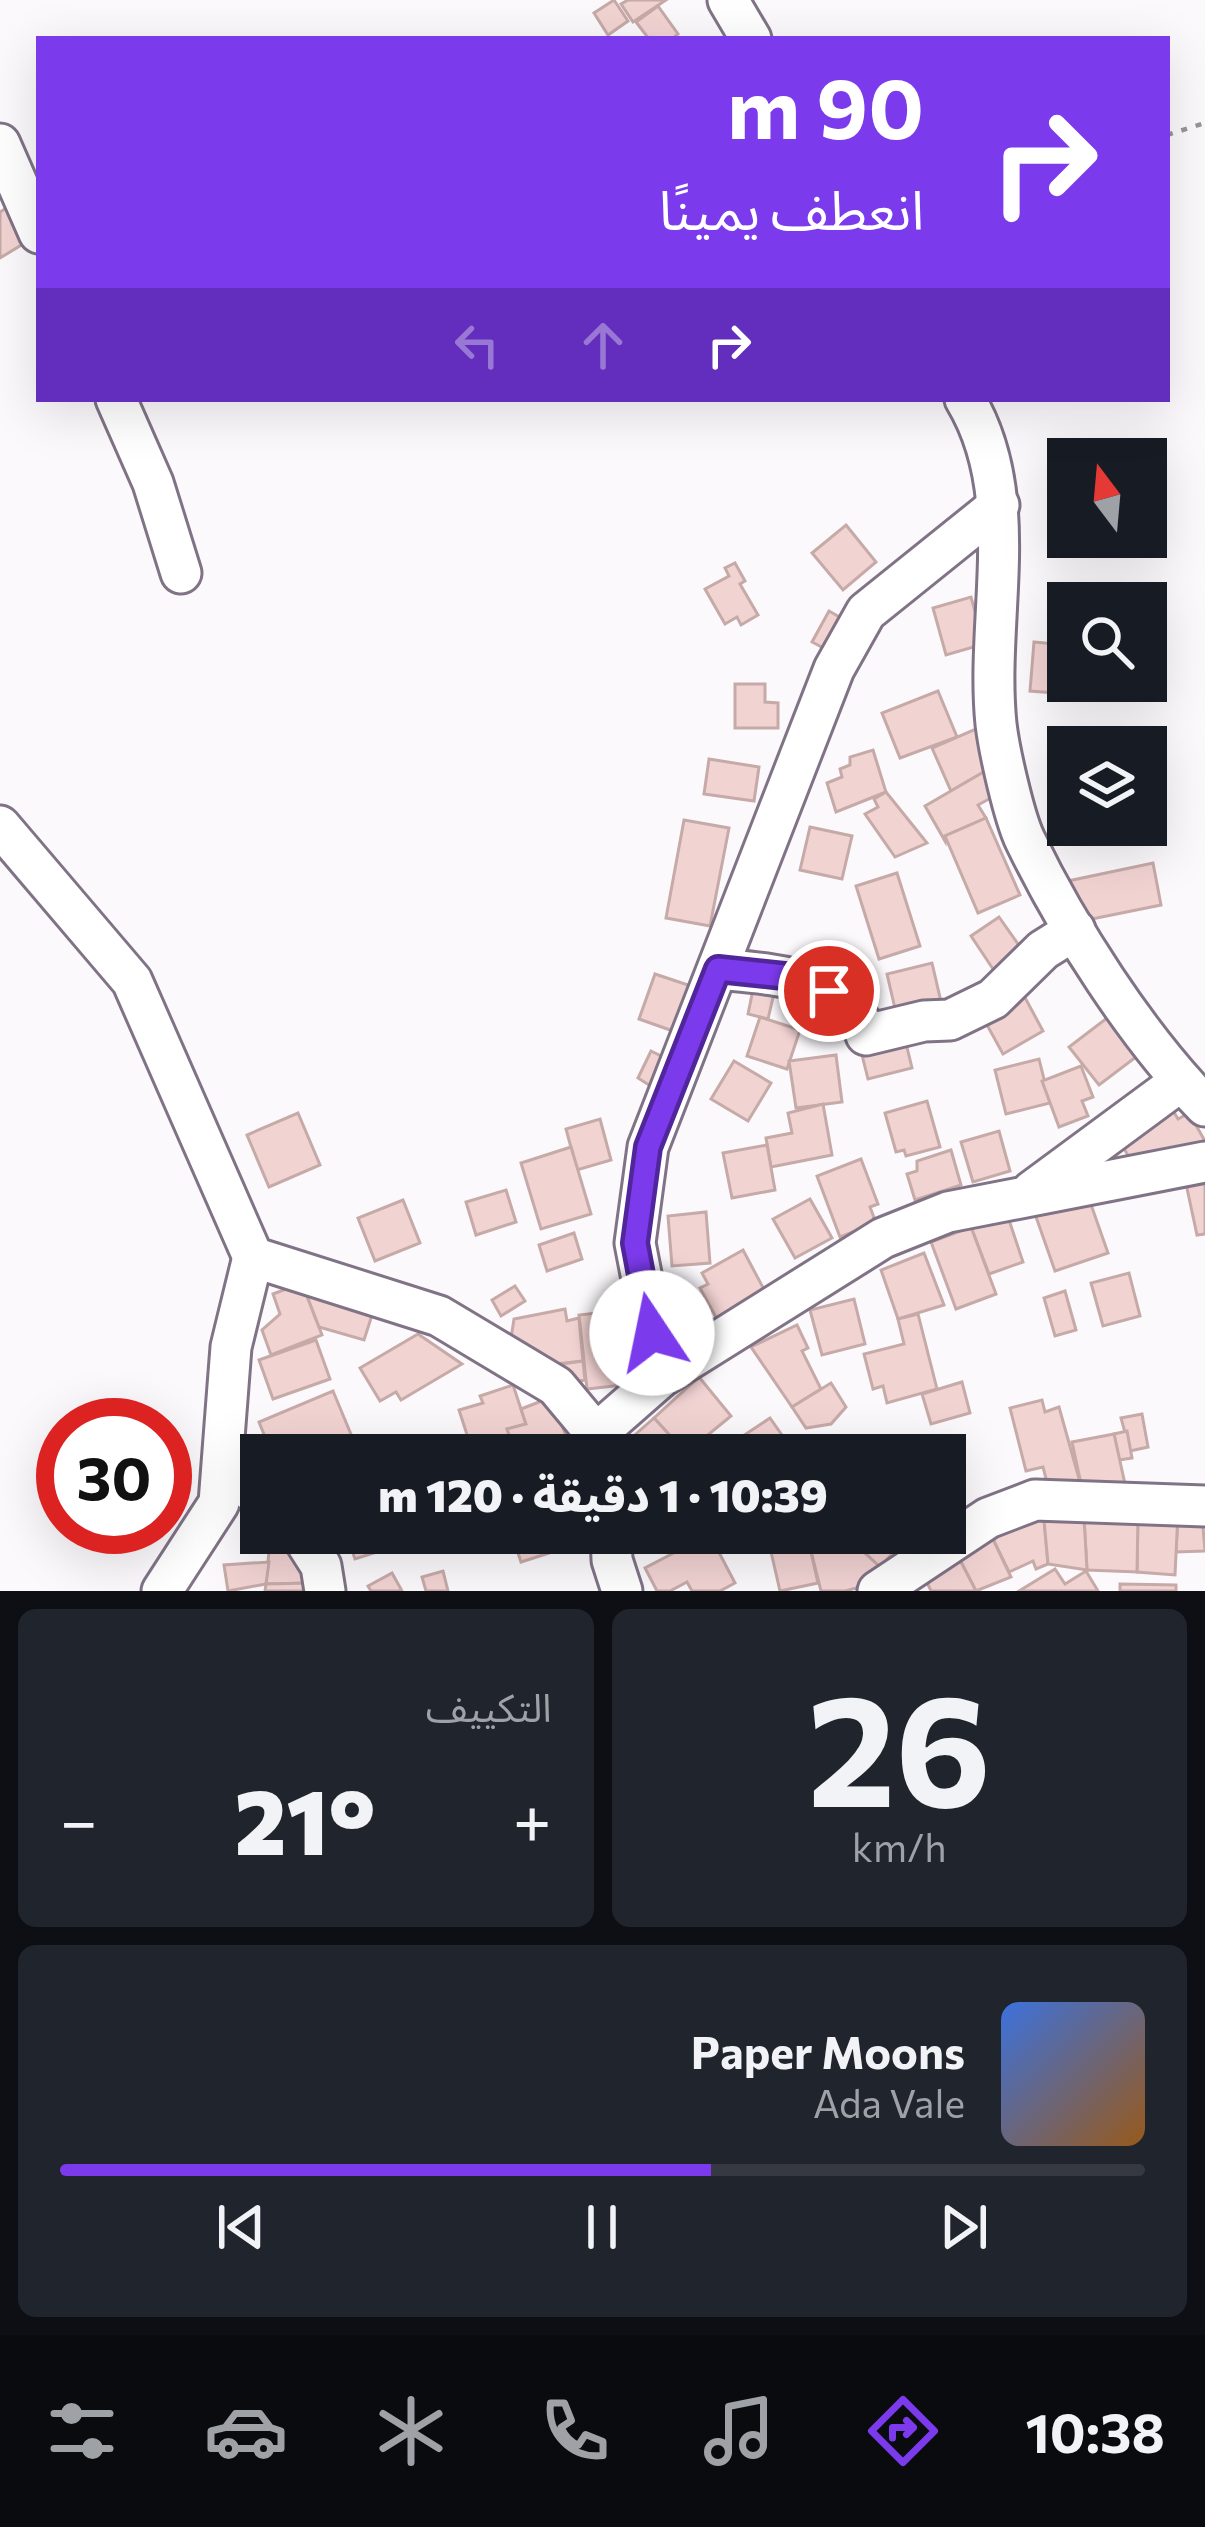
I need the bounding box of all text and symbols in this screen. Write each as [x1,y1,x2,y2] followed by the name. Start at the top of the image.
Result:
[727,54,924,156] text: 90 m
[966,84,1122,240] icon: right
[659,175,924,241] text: انعطف يمينًا
[444,312,510,378] icon: left
[570,312,636,378] icon: ahead
[696,312,762,378] icon: right
[1047,438,1167,558] north arrow
[1047,438,1167,846] map controls
[1047,582,1167,702] button: search
[1047,726,1167,846] button: layers
[778,940,880,1042] pin
[796,958,862,1024] icon: arrive
[589,1270,715,1396] position arrow
[36,1398,192,1554] speed limit sign: 30
[378,1466,828,1521] text: 10:39 · 1 دقيقة · 120 m
[807,1648,991,1839] text: 26
[426,1682,552,1730] text: التكييف
[234,1763,376,1874] text: 21°
[60,1778,98,1859] text: −
[513,1778,551,1859] text: +
[852,1822,947,1870] text: km/h
[691,2023,965,2078] text: Paper Moons
[813,2078,965,2126] text: Ada Vale
[208,2194,274,2260] icon: previous
[569,2194,635,2260] icon: pause
[931,2194,997,2260] icon: next
[40,2389,124,2473] icon: filters
[204,2389,288,2473] icon: car
[369,2389,453,2473] icon: climate
[533,2389,617,2473] icon: phone
[697,2389,781,2473] icon: music
[861,2389,945,2473] icon: directions
[1025,2398,1165,2464] text: 10:38

